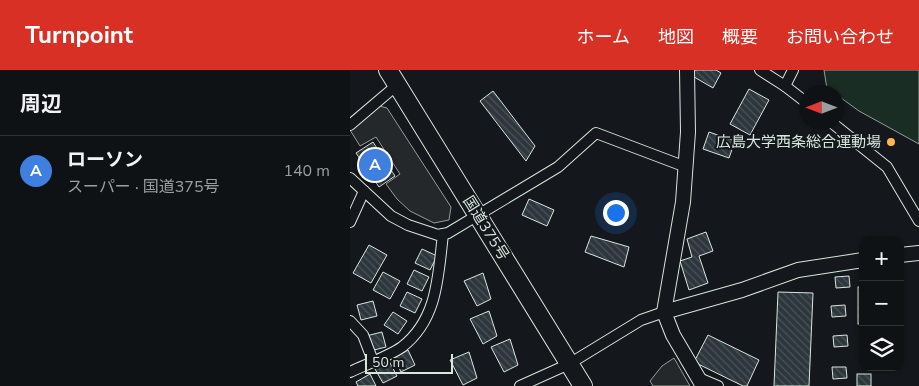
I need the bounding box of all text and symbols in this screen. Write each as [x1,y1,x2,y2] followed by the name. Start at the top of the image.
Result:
[25,19,133,51] text: Turnpoint
[577,25,630,49] text: ホーム
[658,25,694,49] text: 地図
[722,25,758,49] text: 概要
[786,25,894,49] text: お問い合わせ
[799,85,844,130] north arrow
[20,90,62,118] text: 周辺
[716,132,881,152] place label: 広島大学西条総合運動場
[885,136,897,148] marker: 広島大学西条総合運動場
[359,146,391,184] pin: A
[67,147,143,173] text: ローソン
[30,160,42,182] text: A
[283,160,330,182] text: 140 m
[67,176,220,198] text: スーパー · 国道375号
[458,192,514,264] street label: 国道375号
[603,200,629,226] your location
[859,236,904,371] map controls
[859,236,904,281] button: +
[859,281,904,326] button: −
[859,326,904,371] button: layers
[365,351,452,374] scale bar
[372,353,404,372] text: 50 m

